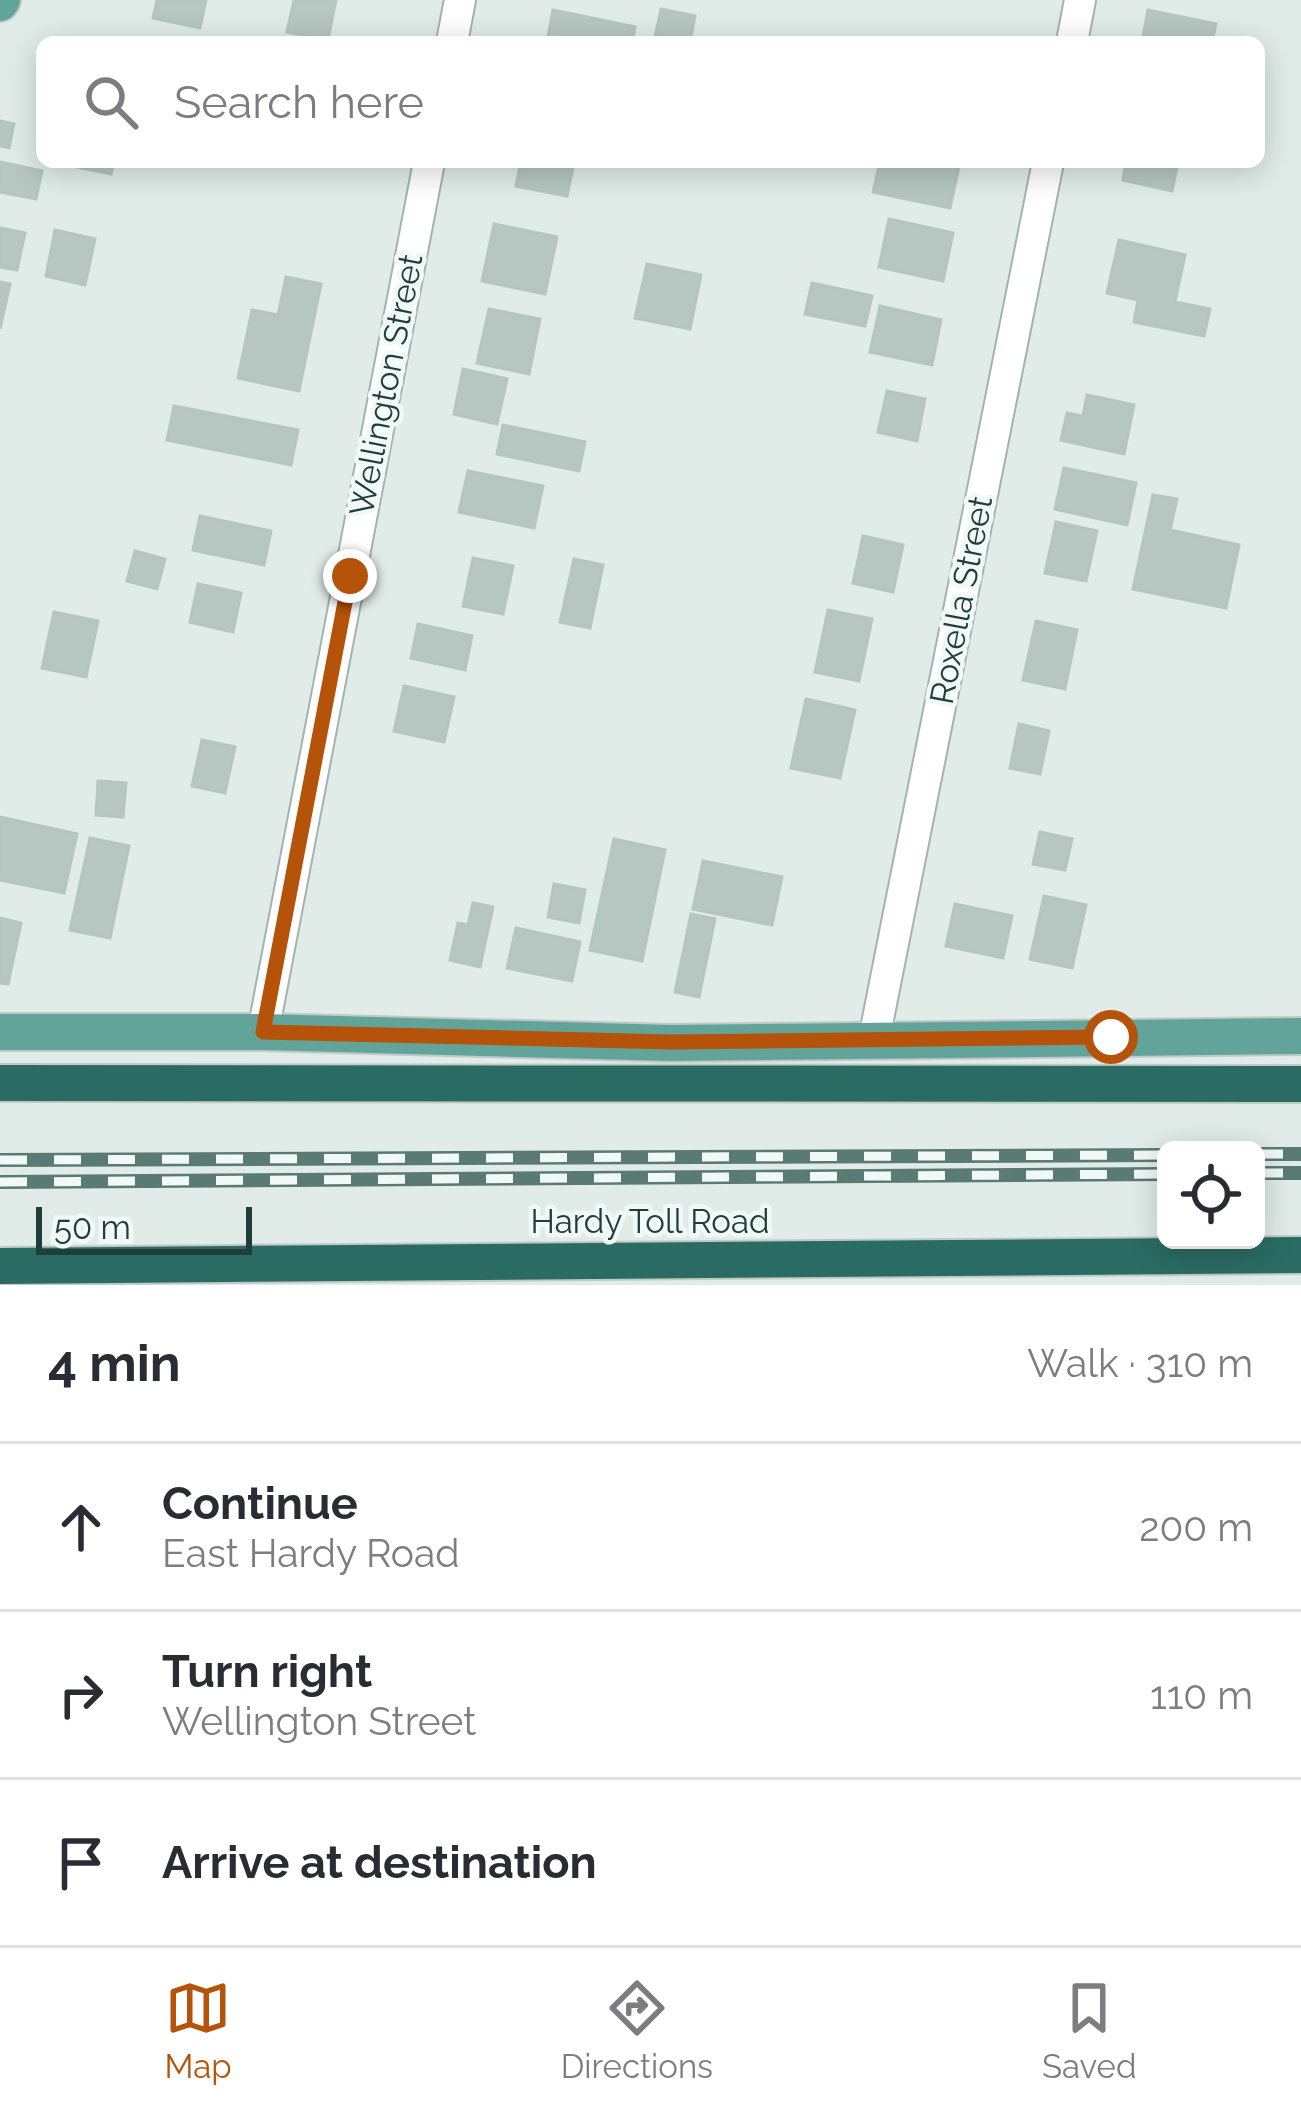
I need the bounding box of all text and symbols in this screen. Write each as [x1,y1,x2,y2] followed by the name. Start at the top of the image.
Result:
[36,36,1265,168] search box
[78,69,144,135] icon: search
[174,76,424,129] text: Search here
[341,251,431,519] street label: Wellington Street
[922,493,1000,707] street label: Roxella Street
[323,549,377,603] route end
[1084,1010,1138,1064] route start
[1157,1141,1265,1249] map controls
[1157,1141,1265,1249] button: locate
[36,1201,252,1254] scale bar
[531,1202,769,1241] street label: Hardy Toll Road
[54,1208,131,1247] text: 50 m
[48,1333,181,1393] text: 4 min
[1027,1340,1253,1386] text: Walk · 310 m
[162,1477,358,1530] text: Continue
[48,1494,114,1560] icon: ahead
[1139,1504,1253,1550] text: 200 m
[162,1530,460,1576] text: East Hardy Road
[162,1645,372,1698] text: Turn right
[48,1662,114,1728] icon: right
[1150,1672,1253,1718] text: 110 m
[162,1698,476,1744] text: Wellington Street
[48,1830,114,1896] icon: arrive
[162,1836,597,1889] text: Arrive at destination
[165,1975,232,2086] tab: Map
[561,1975,713,2086] tab: Directions
[1042,1975,1136,2086] tab: Saved

